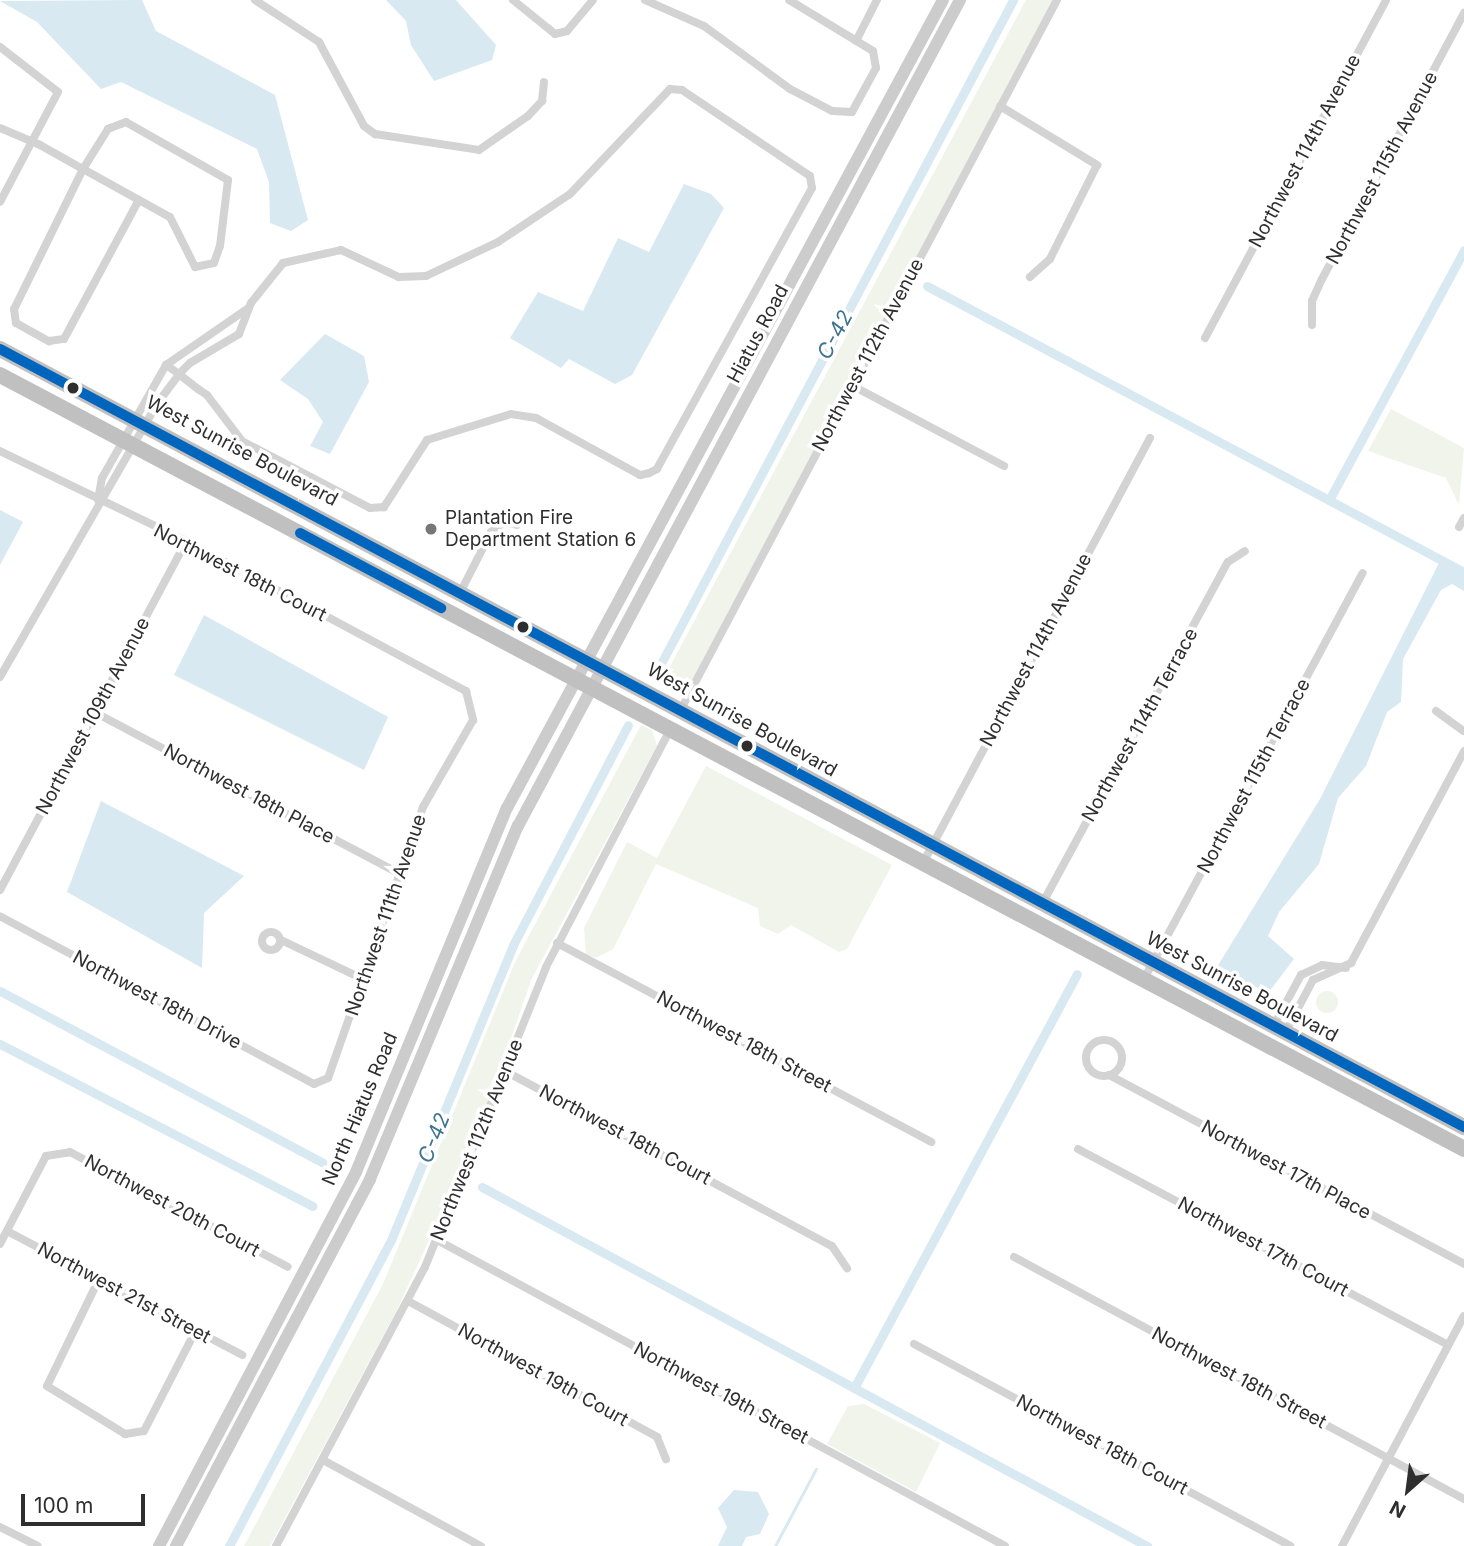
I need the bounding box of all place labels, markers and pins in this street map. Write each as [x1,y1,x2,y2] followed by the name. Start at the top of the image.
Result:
[66,381,80,395] unlabelled marker
[445,507,636,551] place label: Plantation Fire Department Station 6
[423,521,439,537] marker: Plantation Fire Department Station 6
[516,620,530,634] unlabelled marker
[740,739,754,753] unlabelled marker

